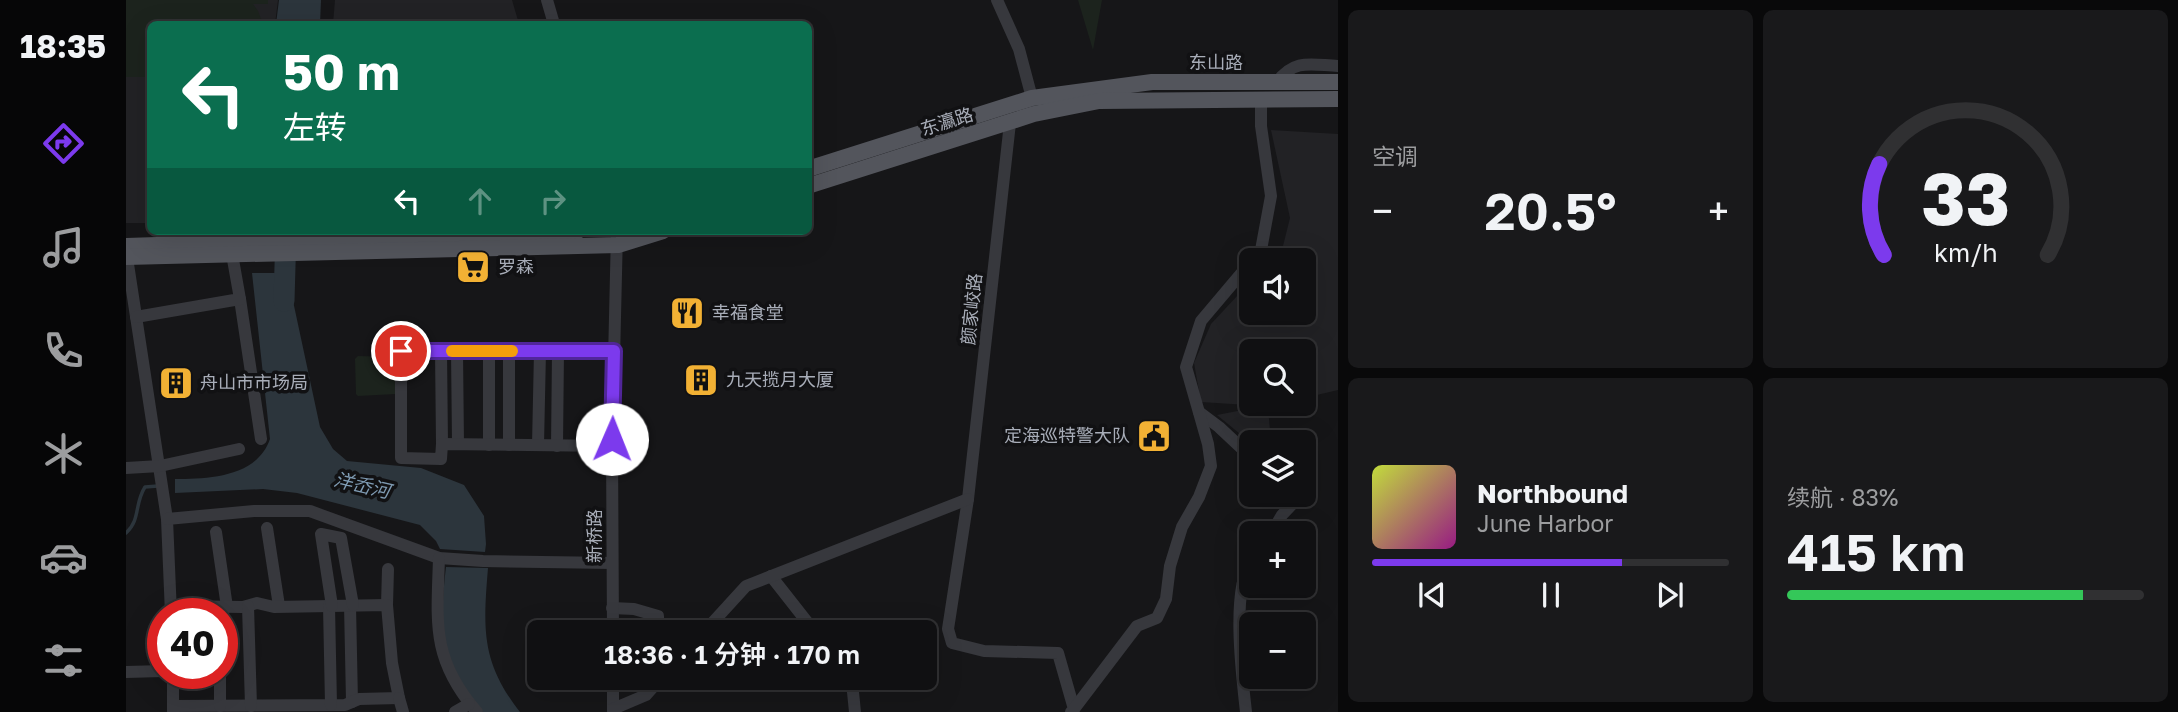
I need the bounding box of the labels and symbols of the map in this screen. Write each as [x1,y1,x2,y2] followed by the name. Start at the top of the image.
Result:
[1189,51,1243,73] street label: 东山路
[918,103,976,139] street label: 东瀛路
[454,248,492,286] supermarket icon: 罗森
[498,255,534,277] place label: 罗森
[956,272,986,346] street label: 颜家峧路
[668,294,706,332] restaurant icon: 幸福食堂
[712,301,784,323] place label: 幸福食堂
[371,321,431,381] pin
[682,361,720,399] building icon: 九天揽月大厦
[157,364,195,402] building icon: 舟山市市场局
[726,368,834,390] place label: 九天揽月大厦
[200,371,308,393] place label: 舟山市市场局
[575,402,649,476] position arrow
[1135,417,1173,455] public building icon: 定海巡特警大队
[1004,424,1130,446] place label: 定海巡特警大队
[332,467,396,503] water label: 洋岙河
[583,509,605,563] street label: 新桥路
[147,598,238,689] speed limit sign: 40

